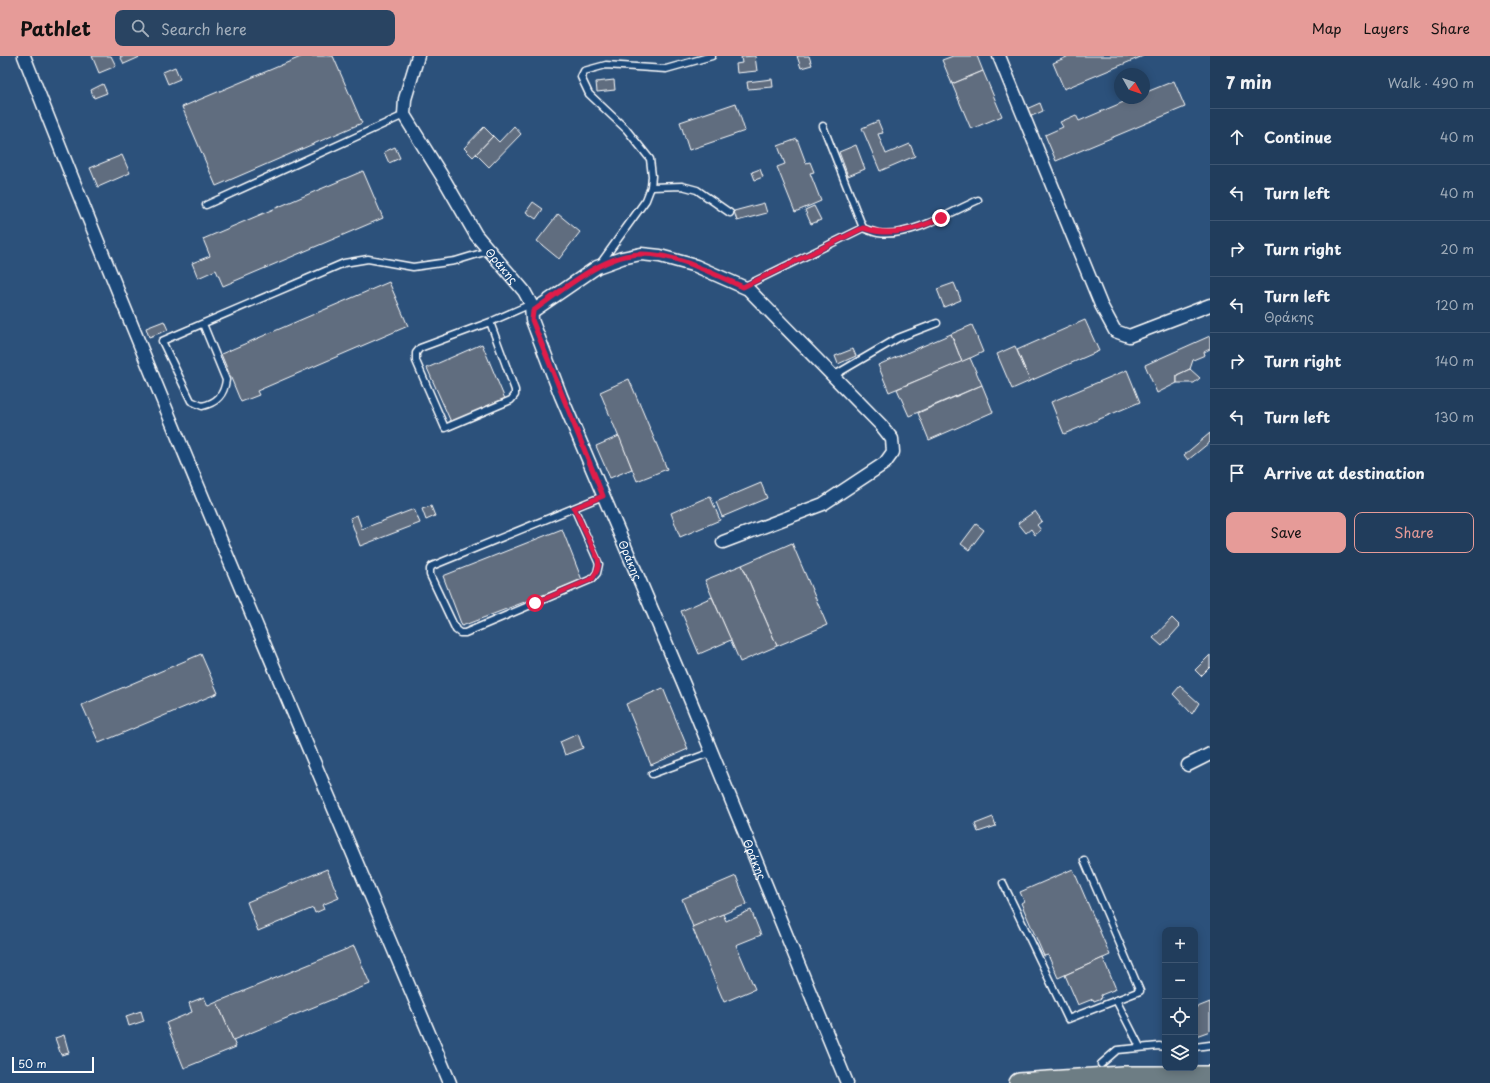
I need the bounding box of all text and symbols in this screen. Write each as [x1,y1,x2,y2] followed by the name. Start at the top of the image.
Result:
[115,10,395,46] search box
[20,14,91,42] text: Pathlet
[129,17,151,39] icon: search
[161,17,247,40] text: Search here
[1312,18,1342,39] text: Map
[1364,18,1409,39] text: Layers
[1431,18,1470,39] text: Share
[1114,68,1150,104] north arrow
[1226,69,1272,95] text: 7 min
[1388,73,1474,92] text: Walk · 490 m
[1264,125,1332,148] text: Continue
[1226,126,1248,148] icon: ahead
[1440,127,1474,146] text: 40 m
[1264,181,1330,204] text: Turn left
[1226,182,1248,204] icon: left
[1440,183,1474,202] text: 40 m
[932,209,950,227] route end
[1264,237,1341,260] text: Turn right
[1226,238,1248,260] icon: right
[1440,239,1474,258] text: 20 m
[482,244,522,287] street label: Θράκης
[1264,284,1330,307] text: Turn left
[1226,294,1248,316] icon: left
[1435,295,1474,314] text: 120 m
[1264,307,1314,326] text: Θράκης
[1264,349,1341,372] text: Turn right
[1226,350,1248,372] icon: right
[1435,351,1474,370] text: 140 m
[1264,405,1330,428] text: Turn left
[1226,406,1248,428] icon: left
[1435,407,1474,426] text: 130 m
[1264,461,1425,484] text: Arrive at destination
[1226,462,1248,484] icon: arrive
[1226,512,1346,553] button: Save
[1354,512,1474,553] button: Share
[615,537,647,583] street label: Θράκης
[526,594,544,612] route start
[740,836,771,882] street label: Θράκης
[1162,927,1198,1071] map controls
[1162,927,1198,963] button: +
[1162,963,1198,999] button: −
[1162,999,1198,1035] button: locate
[1162,1035,1198,1071] button: layers
[12,1055,94,1074] scale bar
[18,1055,47,1072] text: 50 m

